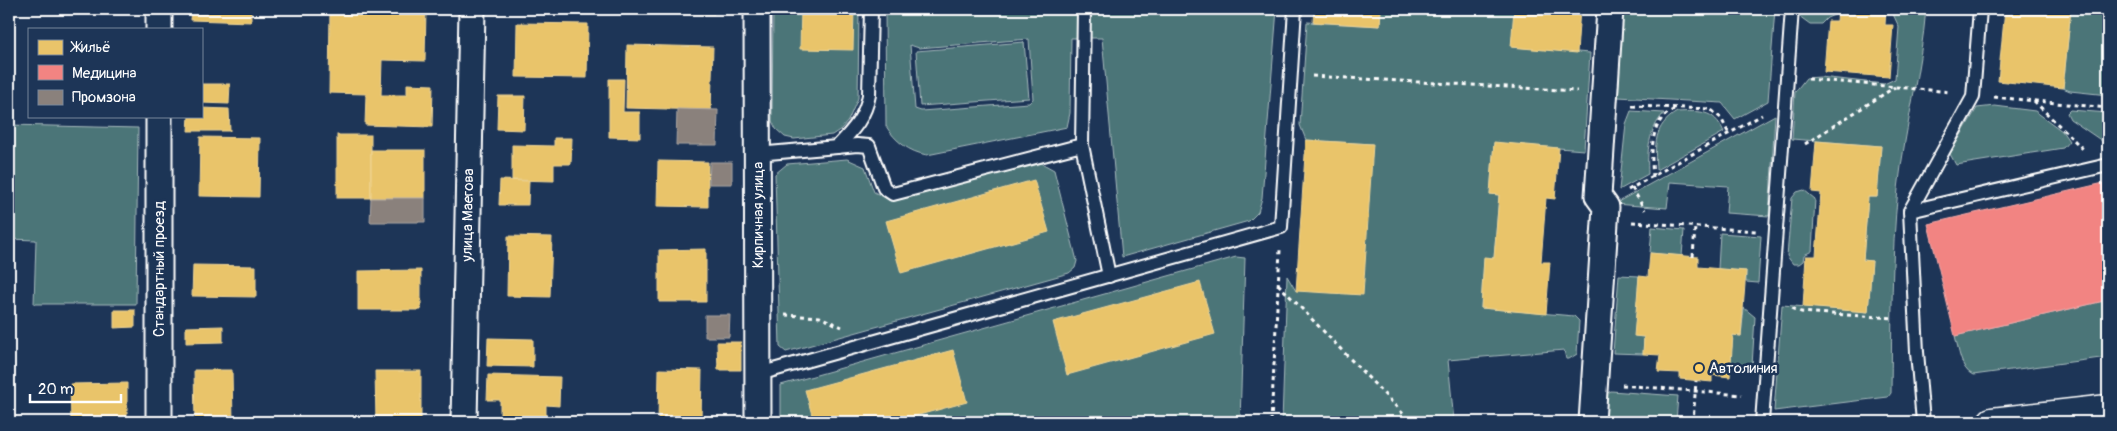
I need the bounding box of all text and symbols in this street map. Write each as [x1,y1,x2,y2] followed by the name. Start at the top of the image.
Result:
[28,28,202,118] legend
[70,38,111,57] text: Жильё
[72,64,136,83] text: Медицина
[72,88,136,107] text: Промзона
[749,162,768,268] street label: Кирпичная улица
[458,168,478,263] street label: улица Маегова
[150,201,169,337] street label: Стандартный проезд
[1709,359,1777,378] place label: Автолиния
[1693,362,1705,374] marker: Автолиния
[30,371,121,403] scale bar
[38,380,73,399] text: 20 m

